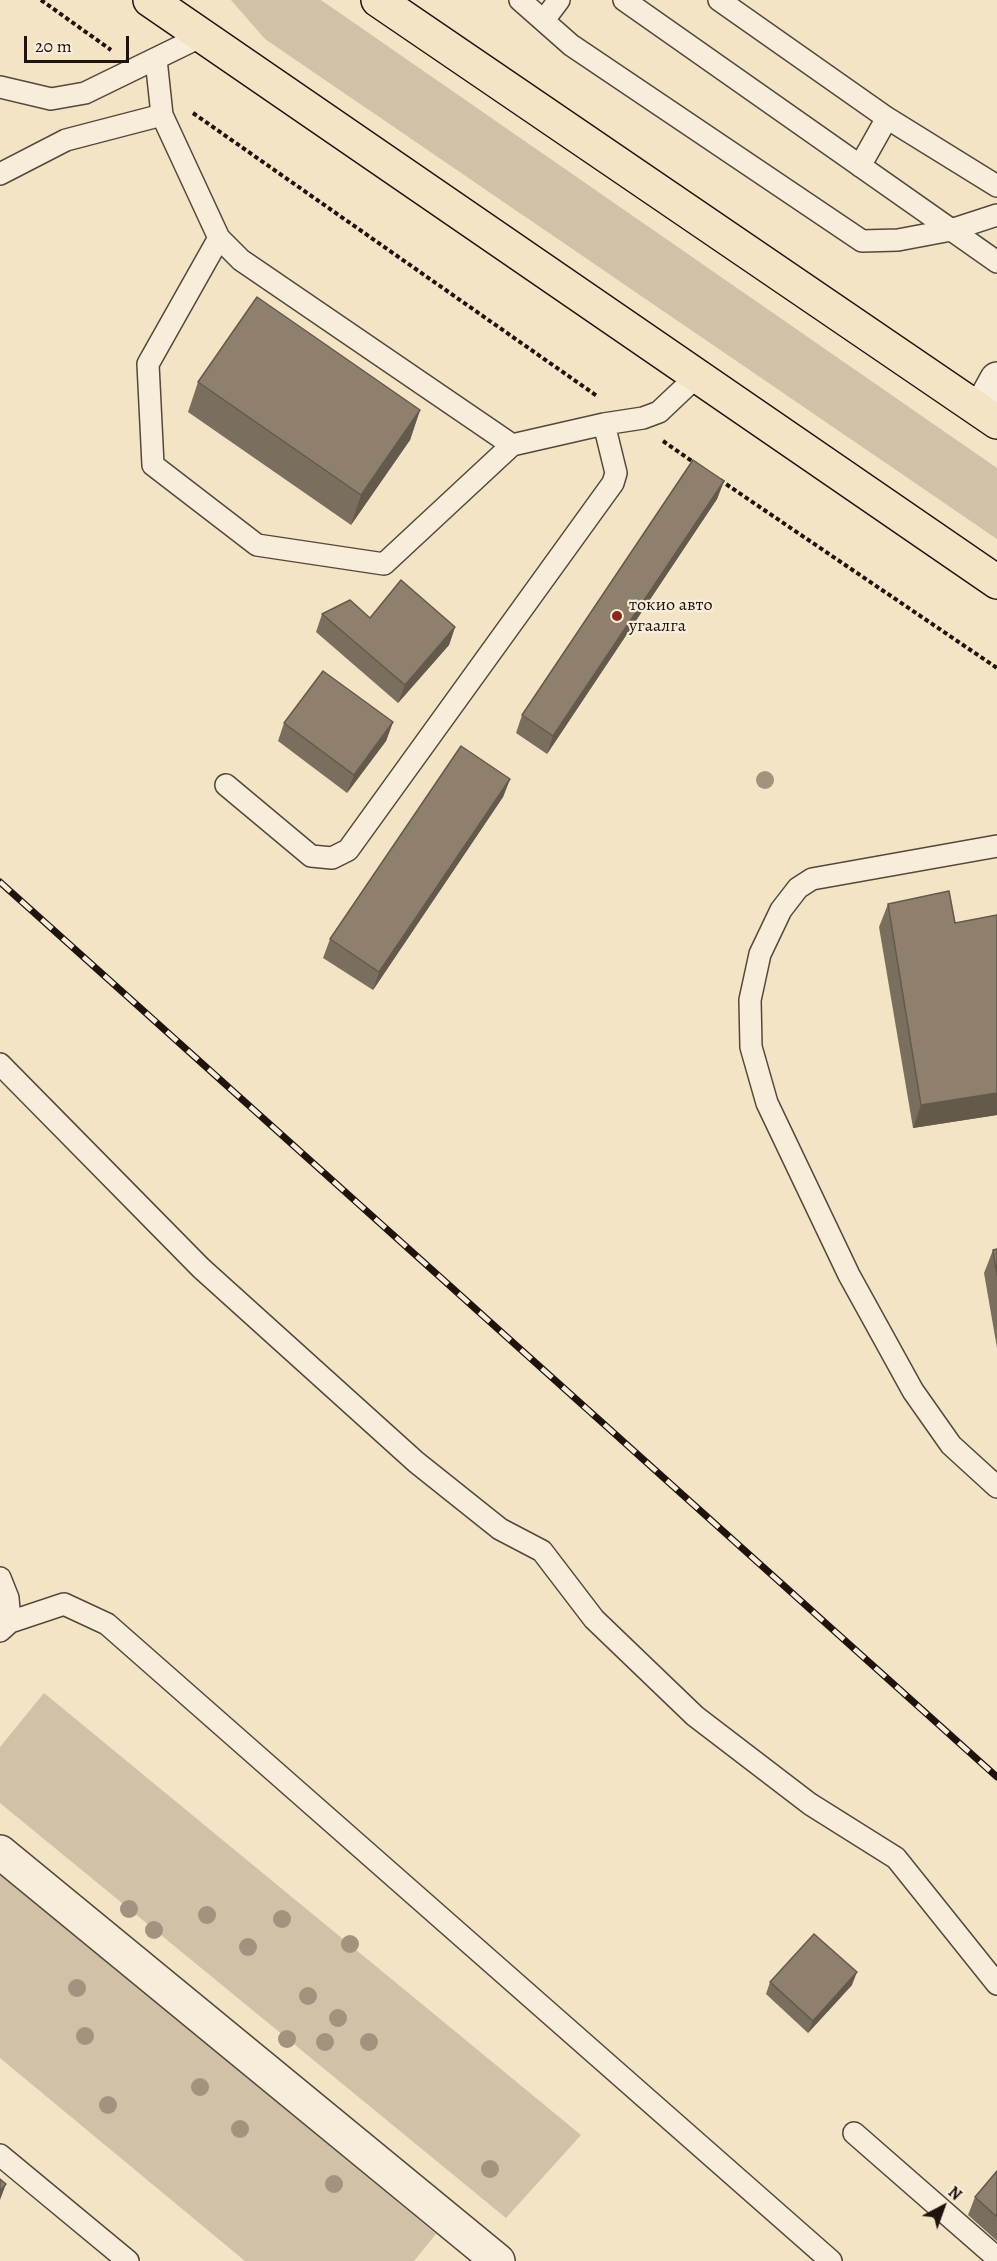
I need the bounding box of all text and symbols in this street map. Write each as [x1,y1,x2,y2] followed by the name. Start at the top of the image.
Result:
[27,24,132,62] scale bar
[35,34,72,58] text: 20 m
[629,595,713,638] place label: токио авто угаалга
[610,609,624,623] marker: токио авто угаалга
[913,2177,973,2237] north arrow
[943,2181,966,2206] text: N

